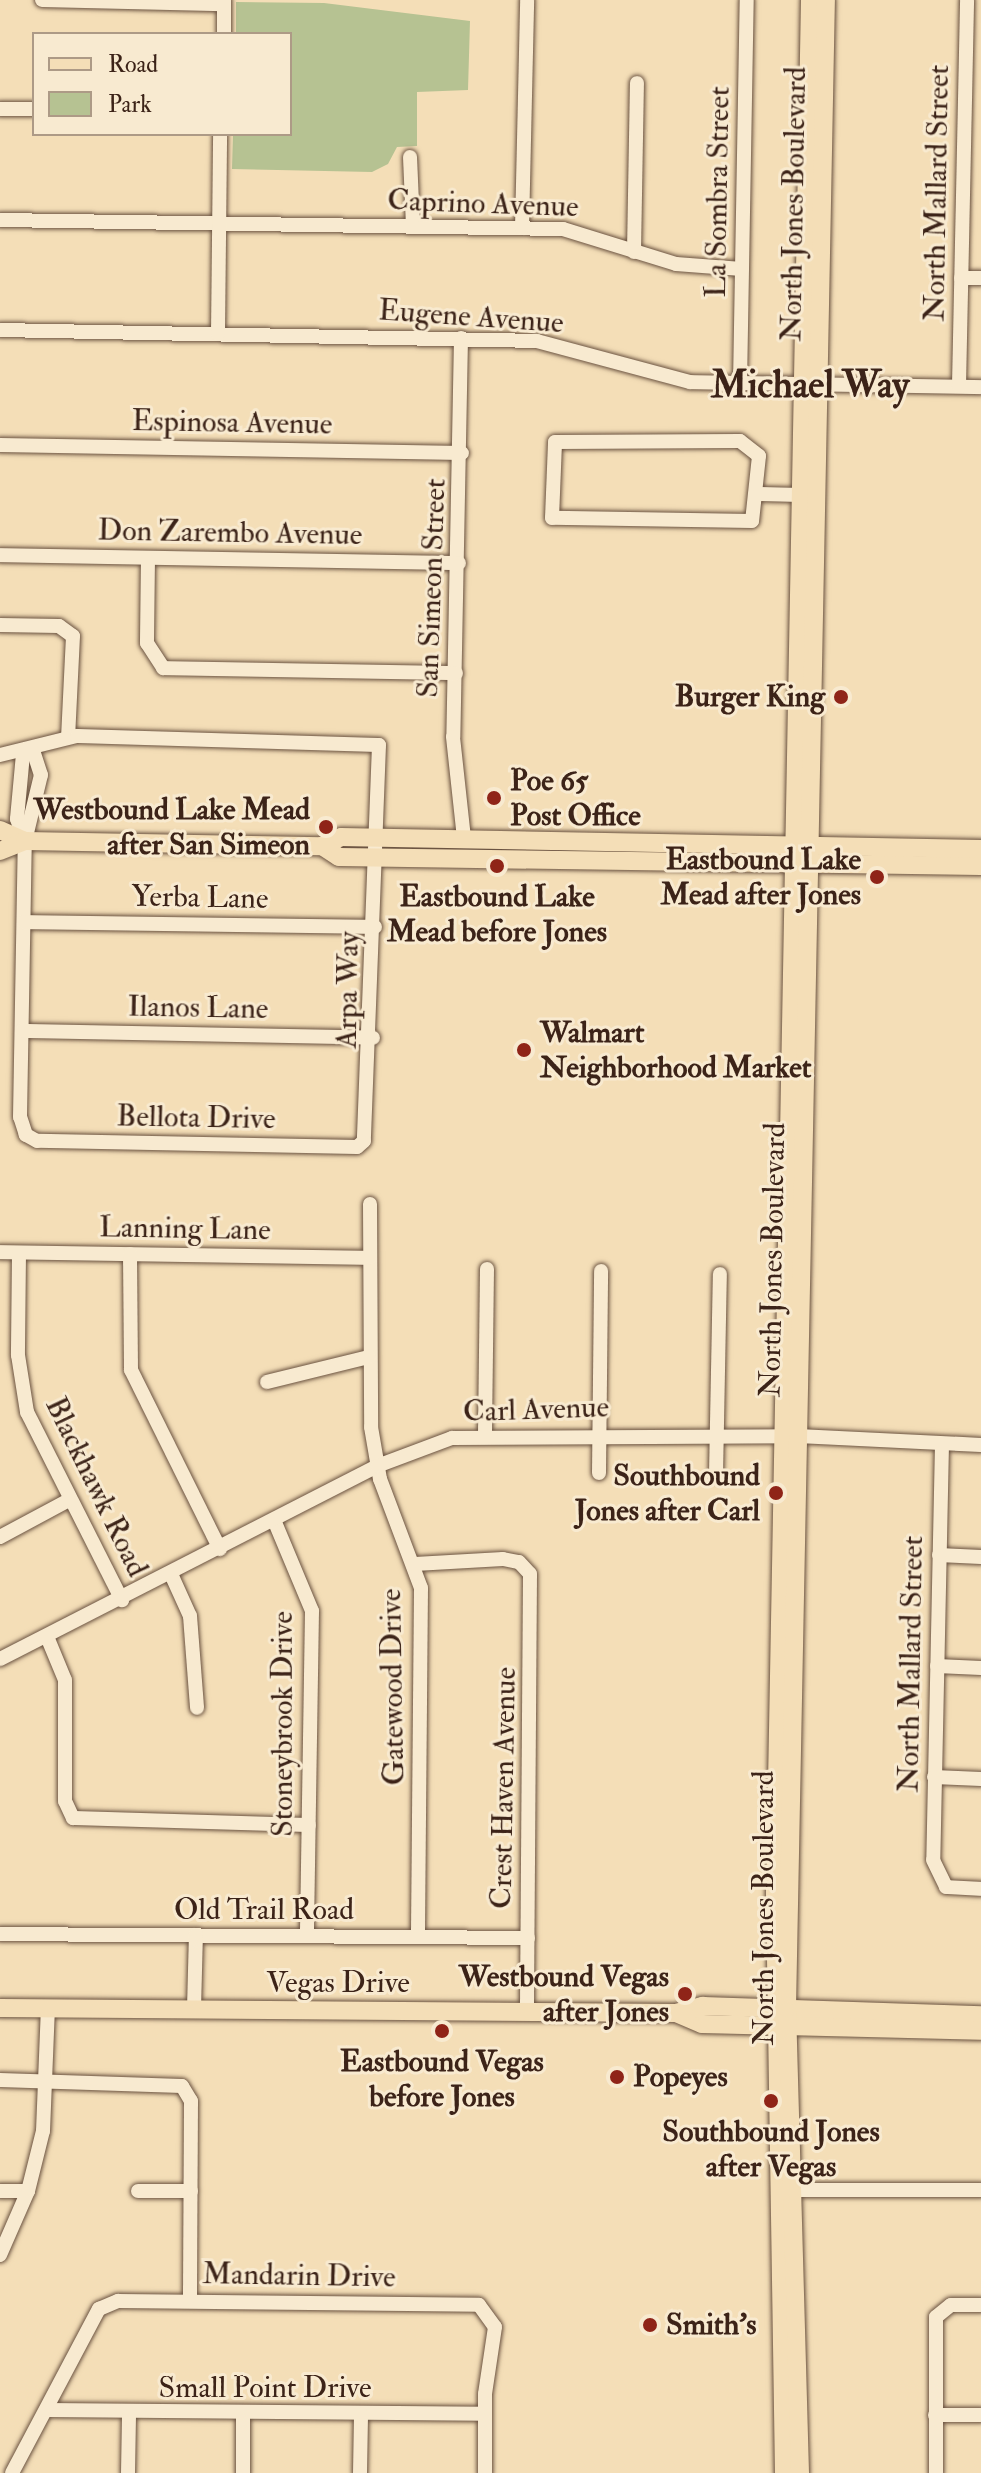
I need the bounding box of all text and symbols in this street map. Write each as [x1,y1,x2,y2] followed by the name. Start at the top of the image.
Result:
[32,32,292,136] legend
[108,49,158,80] text: Road
[917,64,957,322] street label: North Mallard Street
[774,66,814,342] street label: North Jones Boulevard
[698,86,738,298] street label: La Sombra Street
[108,89,152,120] text: Park
[387,183,579,225] street label: Caprino Avenue
[377,293,565,341] street label: Eugene Avenue
[711,363,909,409] district label: Michael Way
[131,403,333,443] street label: Espinosa Avenue
[410,478,454,698] street label: San Simeon Street
[97,513,363,553] street label: Don Zarembo Avenue
[675,679,825,715] place label: Burger King
[832,688,850,706] marker: Burger King
[510,763,641,834] place label: Poe 65 Post Office
[485,789,503,807] marker: Poe 65 Post Office
[33,792,310,862] place label: Westbound Lake Mead after San Simeon
[317,818,335,836] marker: Westbound Lake Mead after San Simeon
[660,842,861,912] place label: Eastbound Lake Mead after Jones
[488,857,506,875] marker: Eastbound Lake Mead before Jones
[868,868,886,886] marker: Eastbound Lake Mead after Jones
[131,879,269,917] street label: Yerba Lane
[387,879,607,950] place label: Eastbound Lake Mead before Jones
[329,931,367,1049] street label: Arpa Way
[127,989,269,1027] street label: Ilanos Lane
[540,1015,811,1086] place label: Walmart Neighborhood Market
[515,1041,533,1059] marker: Walmart Neighborhood Market
[116,1099,276,1137] street label: Bellota Drive
[753,1122,793,1398] street label: North Jones Boulevard
[99,1210,271,1248] street label: Lanning Lane
[462,1389,610,1431] street label: Carl Avenue
[37,1391,155,1583] street label: Blackhawk Road
[575,1458,760,1528] place label: Southbound Jones after Carl
[767,1484,785,1502] marker: Southbound Jones after Carl
[891,1535,931,1793] street label: North Mallard Street
[373,1588,413,1786] street label: Gatewood Drive
[265,1611,301,1837] street label: Stoneybrook Drive
[484,1667,524,1909] street label: Crest Haven Avenue
[746,1771,782,2045] street label: North Jones Boulevard
[174,1892,354,1928] street label: Old Trail Road
[459,1959,669,2030] place label: Westbound Vegas after Jones
[266,1965,410,2001] street label: Vegas Drive
[676,1985,694,2003] marker: Westbound Vegas after Jones
[433,2022,451,2040] marker: Eastbound Vegas before Jones
[340,2044,544,2114] place label: Eastbound Vegas before Jones
[633,2059,728,2095] place label: Popeyes
[608,2068,626,2086] marker: Popeyes
[762,2092,780,2110] marker: Southbound Jones after Vegas
[662,2114,880,2184] place label: Southbound Jones after Vegas
[202,2256,396,2296] street label: Mandarin Drive
[666,2307,757,2343] place label: Smith's
[641,2316,659,2334] marker: Smith's
[158,2370,372,2406] street label: Small Point Drive

